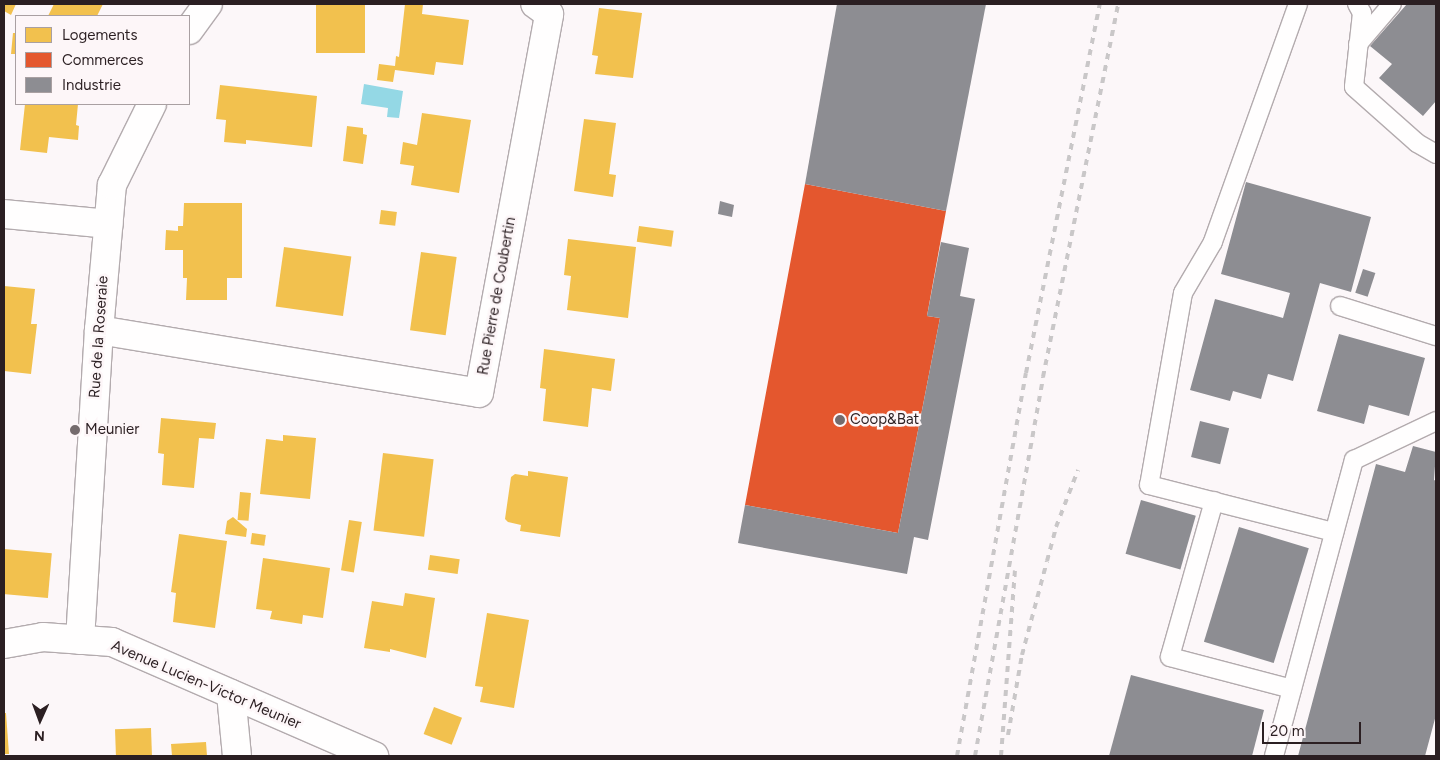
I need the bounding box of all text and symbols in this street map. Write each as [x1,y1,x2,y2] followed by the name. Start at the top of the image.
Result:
[15,15,190,105] legend
[62,26,137,44] text: Logements
[62,51,144,69] text: Commerces
[62,76,121,94] text: Industrie
[474,216,520,376] street label: Rue Pierre de Coubertin
[86,275,112,399] street label: Rue de la Roseraie
[850,411,919,429] place label: Coop&Bat
[834,414,846,426] marker: Coop&Bat
[85,421,139,439] place label: Meunier
[69,424,81,436] marker: Meunier
[108,637,304,733] street label: Avenue Lucien-Victor Meunier
[15,695,65,745] north arrow
[1265,712,1364,744] scale bar
[1270,722,1304,740] text: 20 m
[34,727,45,744] text: N

